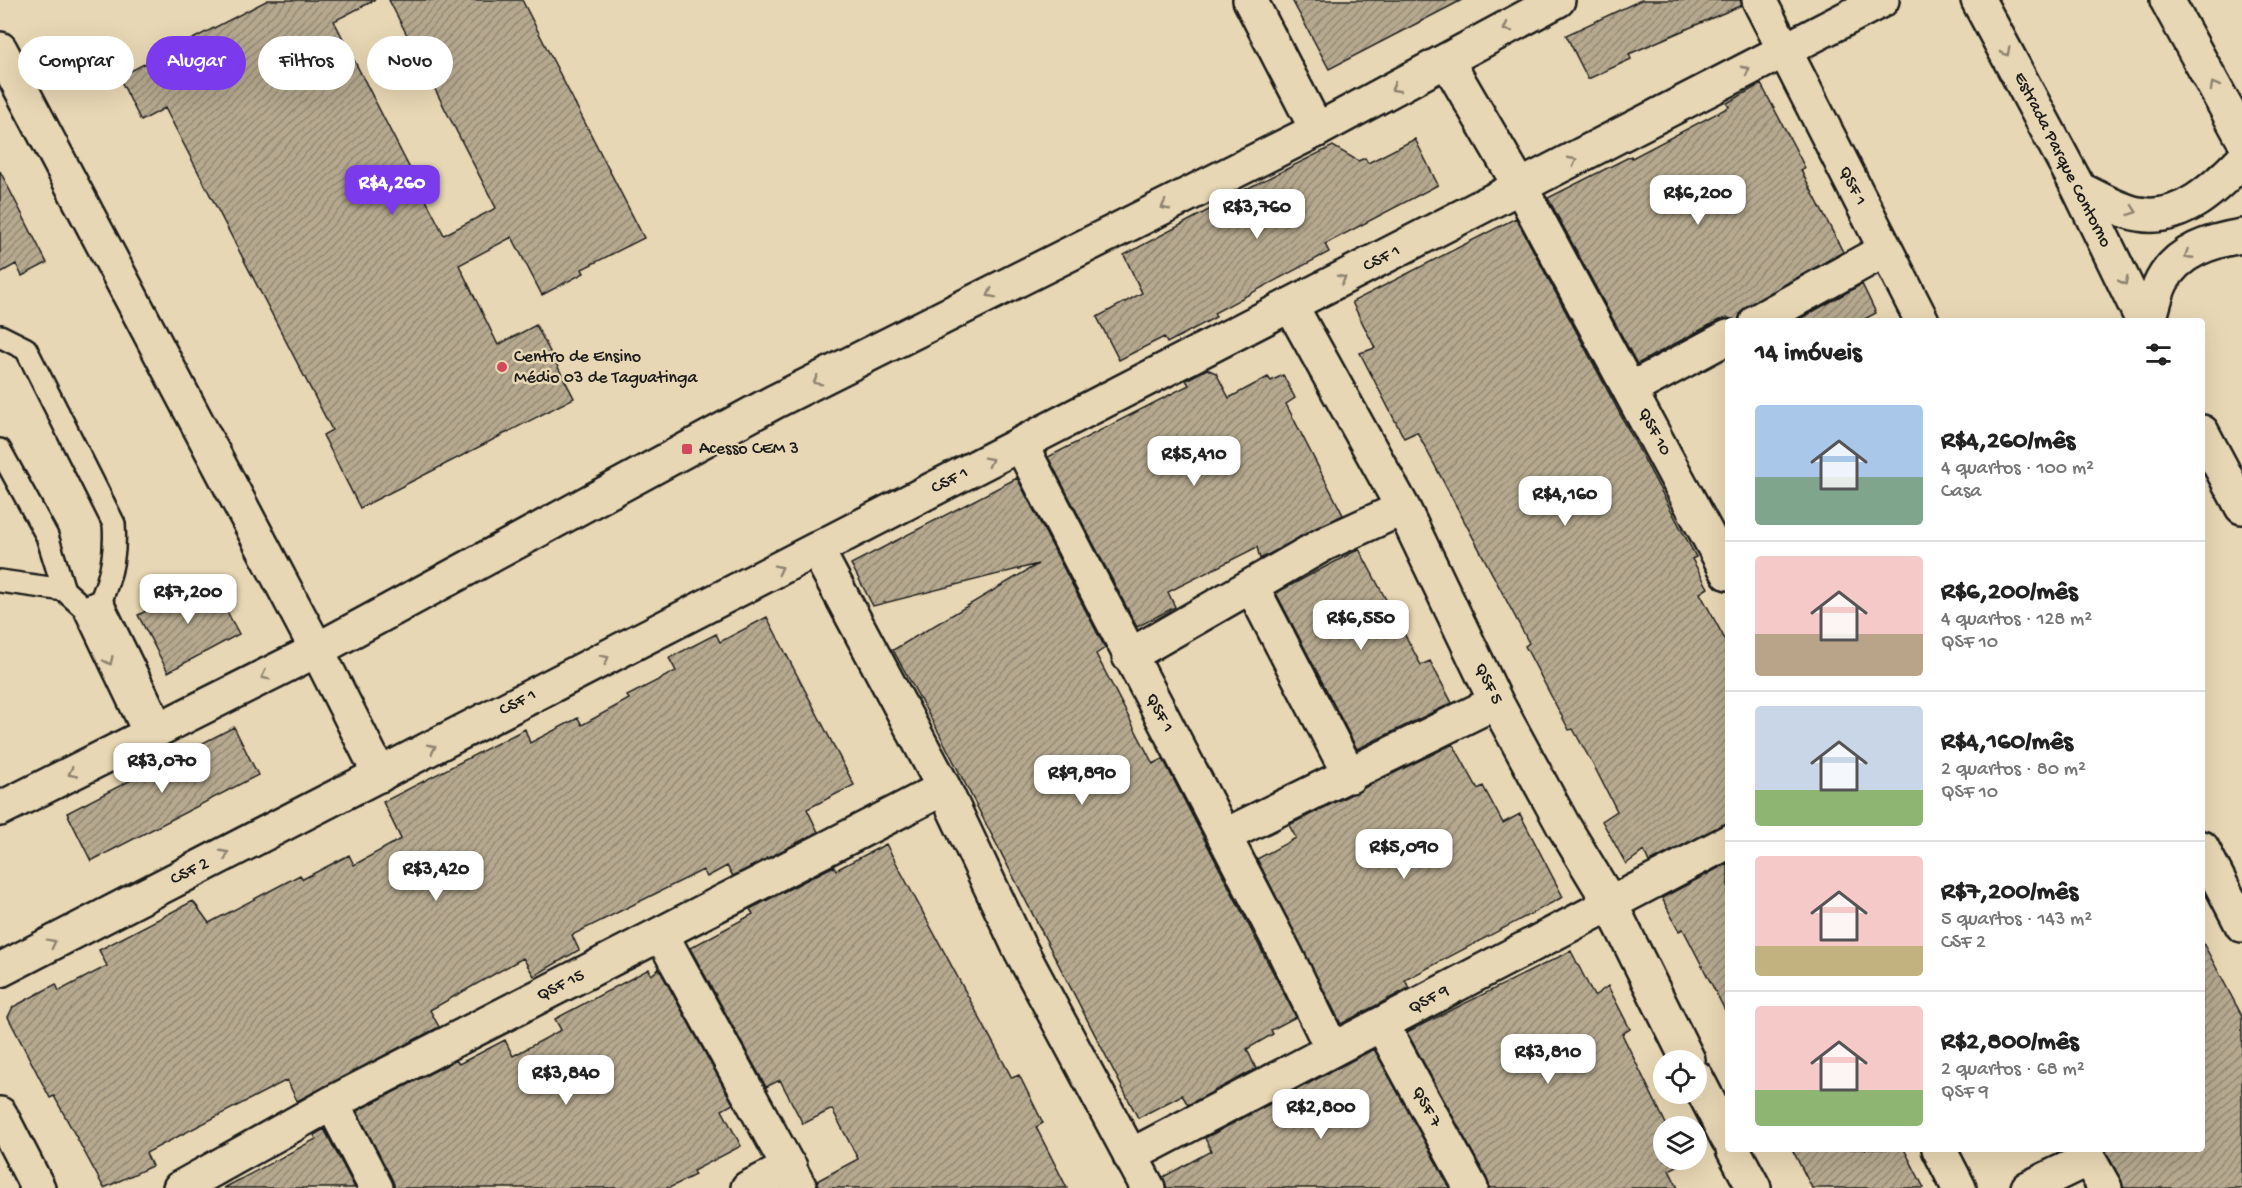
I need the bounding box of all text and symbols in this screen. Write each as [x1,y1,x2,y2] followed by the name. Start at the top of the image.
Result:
[1503,21,1513,32] one-way arrow
[18,36,134,90] chip: Comprar
[146,36,246,90] chip: Alugar
[258,36,355,90] chip: Filtros
[367,36,453,90] chip: Novo
[1999,45,2010,56] one-way arrow
[1739,66,1750,78] one-way arrow
[2009,69,2115,251] street label: Estrada Parque Contorno
[1390,81,1401,93] one-way arrow
[2210,82,2221,92] one-way arrow
[1566,157,1577,168] one-way arrow
[1833,163,1871,209] street label: QSF 1
[337,165,447,216] pin: R$4,260
[359,173,425,196] text: R$4,260
[1643,175,1753,226] pin: R$6,200
[1664,183,1732,206] text: R$6,200
[1202,189,1312,240] pin: R$3,760
[1223,197,1291,220] text: R$3,760
[1161,199,1172,210] one-way arrow
[2127,203,2138,216] one-way arrow
[1360,241,1404,277] street label: CSF 1
[2183,248,2194,259] one-way arrow
[1336,275,1347,287] one-way arrow
[2116,275,2128,286] one-way arrow
[987,286,998,298] one-way arrow
[2142,338,2175,371] icon: filters
[1755,339,1862,370] text: 14 imóveis
[514,347,698,389] place label: Centro de Ensino Médio 03 de Taguatinga
[495,360,509,374] marker: Centro de Ensino Médio 03 de Taguatinga
[812,374,823,385] one-way arrow
[1633,404,1675,460] street label: QSF 10
[1941,427,2075,458] text: R$4,260/mês
[1803,429,1875,501] icon: home
[1139,436,1249,487] pin: R$5,410
[699,439,799,460] place label: Acesso CEM 3
[680,442,694,456] marker: Acesso CEM 3
[1161,444,1227,467] text: R$5,410
[983,457,994,468] one-way arrow
[1941,458,2094,481] text: 4 quartos · 100 m²
[928,463,972,499] street label: CSF 1
[1510,476,1620,527] pin: R$4,160
[1941,481,1981,504] text: Casa
[1533,484,1597,507] text: R$4,160
[772,565,783,577] one-way arrow
[133,574,243,625] pin: R$7,200
[1941,578,2078,609] text: R$6,200/mês
[1803,580,1875,652] icon: home
[154,582,222,605] text: R$7,200
[1306,600,1416,651] pin: R$6,550
[1327,608,1395,631] text: R$6,550
[1941,609,2092,632] text: 4 quartos · 128 m²
[1941,632,1998,655] text: QSF 10
[102,654,114,665] one-way arrow
[599,654,610,666] one-way arrow
[1469,660,1507,708] street label: QSF 5
[260,669,271,680] one-way arrow
[496,685,540,721] street label: CSF 1
[1140,690,1178,736] street label: QSF 1
[1941,728,2073,759] text: R$4,160/mês
[1803,730,1875,802] icon: home
[107,743,217,794] pin: R$3,070
[425,744,436,755] one-way arrow
[127,751,197,774] text: R$3,070
[1027,755,1137,806] pin: R$9,890
[1941,759,2086,782] text: 2 quartos · 80 m²
[1048,763,1116,786] text: R$9,890
[67,766,78,777] one-way arrow
[1941,782,1998,805] text: QSF 10
[1349,829,1459,880] pin: R$5,090
[1370,837,1439,860] text: R$5,090
[219,850,230,861] one-way arrow
[381,851,491,902] pin: R$3,420
[167,853,213,891] street label: CSF 2
[403,859,469,882] text: R$3,420
[1941,878,2078,909] text: R$7,200/mês
[1803,880,1875,952] icon: home
[1941,909,2092,932] text: 5 quartos · 143 m²
[1941,932,1986,955] text: CSF 2
[46,939,57,951] one-way arrow
[534,965,588,1007] street label: QSF 15
[1405,981,1453,1019] street label: QSF 9
[1941,1028,2079,1059] text: R$2,800/mês
[1803,1030,1875,1102] icon: home
[1493,1034,1603,1085] pin: R$3,810
[1515,1042,1581,1065] text: R$3,810
[1653,1050,1707,1170] map controls
[1653,1050,1707,1104] button: locate
[511,1055,621,1106] pin: R$3,840
[1941,1059,2085,1082] text: 2 quartos · 68 m²
[532,1063,600,1086] text: R$3,840
[1941,1082,1989,1105] text: QSF 9
[1406,1083,1446,1132] street label: QSF 7
[1266,1089,1376,1140] pin: R$2,800
[1286,1097,1356,1120] text: R$2,800
[1653,1116,1707,1170] button: layers

